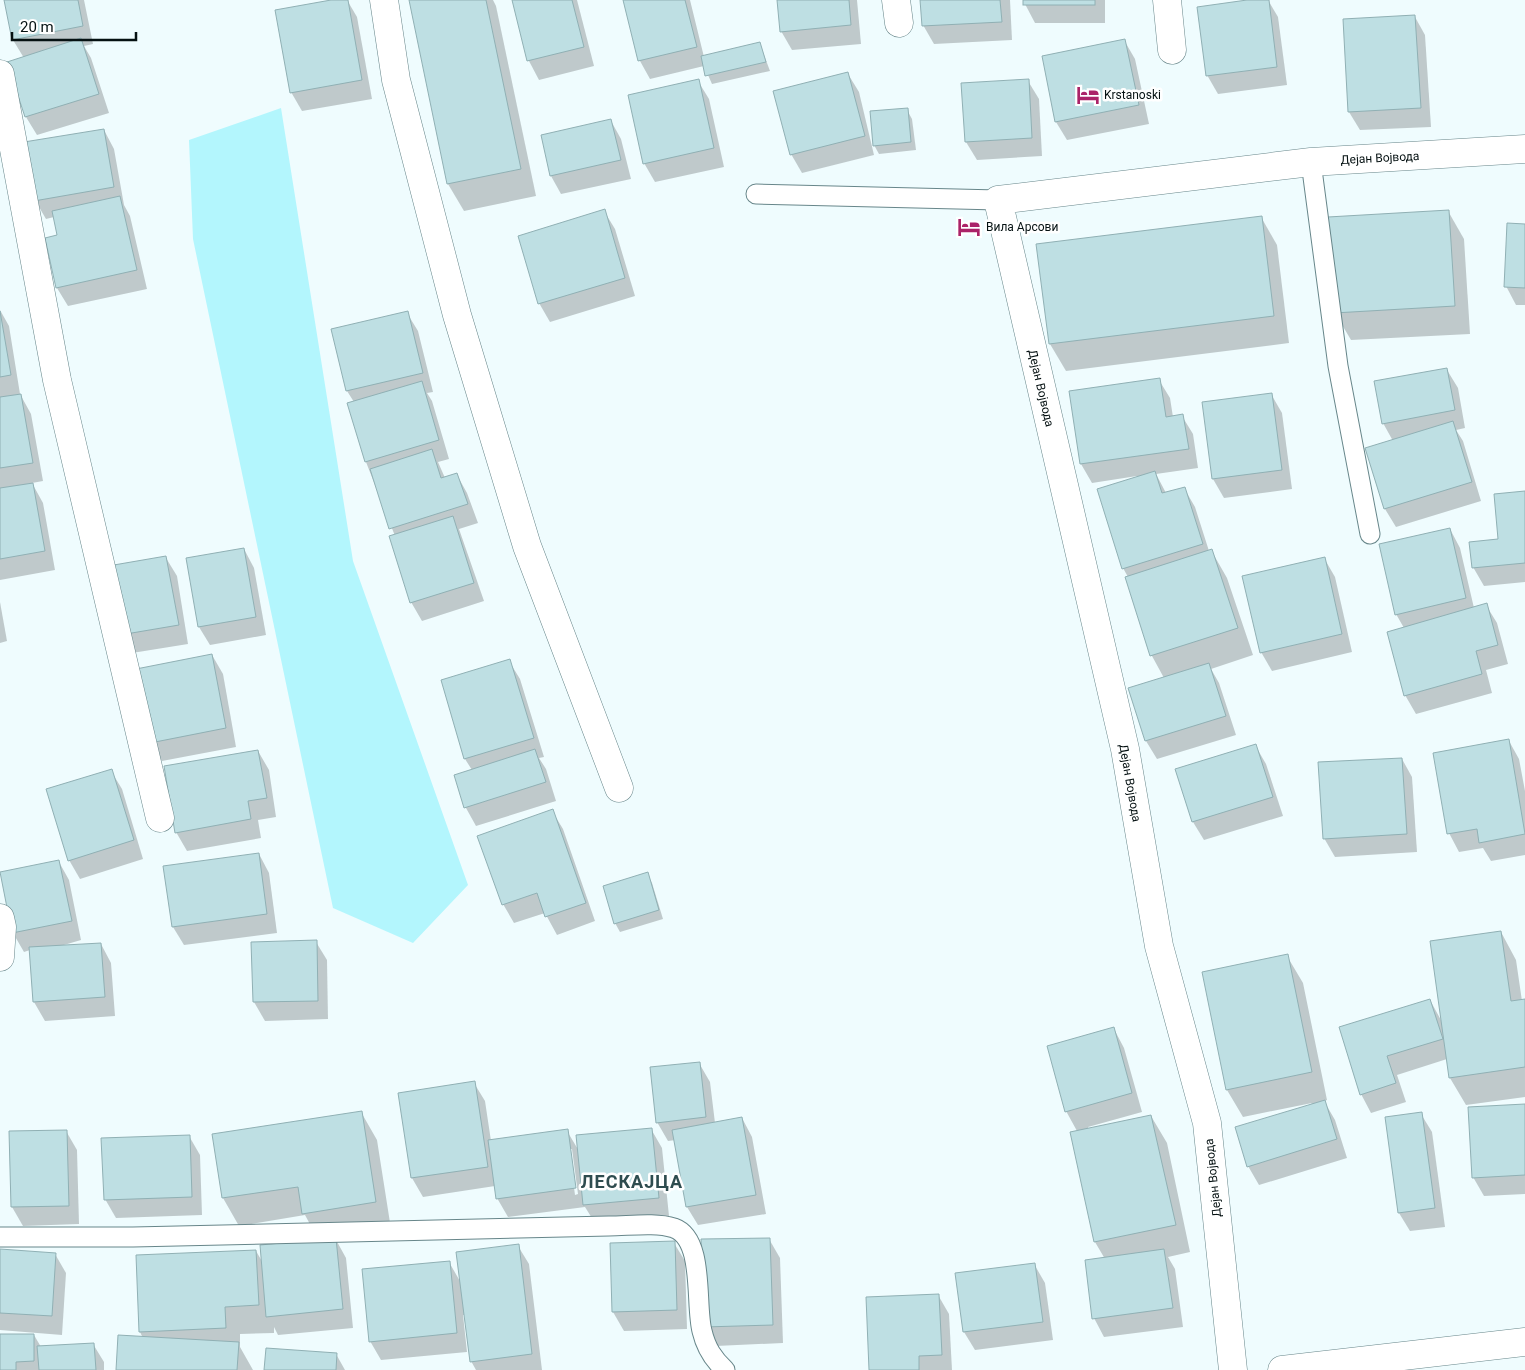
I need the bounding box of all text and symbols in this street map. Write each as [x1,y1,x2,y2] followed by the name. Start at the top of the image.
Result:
[12,10,136,42] scale bar
[20,18,54,36] text: 20 m
[1075,82,1101,108] hotel icon: Krstanoski
[1104,88,1161,102] place label: Krstanoski
[1340,149,1420,167] street label: Дејан Војвода
[956,214,982,240] hotel icon: Вила Арсови
[986,220,1058,234] place label: Вила Арсови
[1025,348,1057,428] street label: Дејан Војвода
[1116,743,1144,823] street label: Дејан Војвода
[1202,1138,1224,1218] street label: Дејан Војвода
[581,1171,683,1192] district label: ЛЕСКАЈЦА

